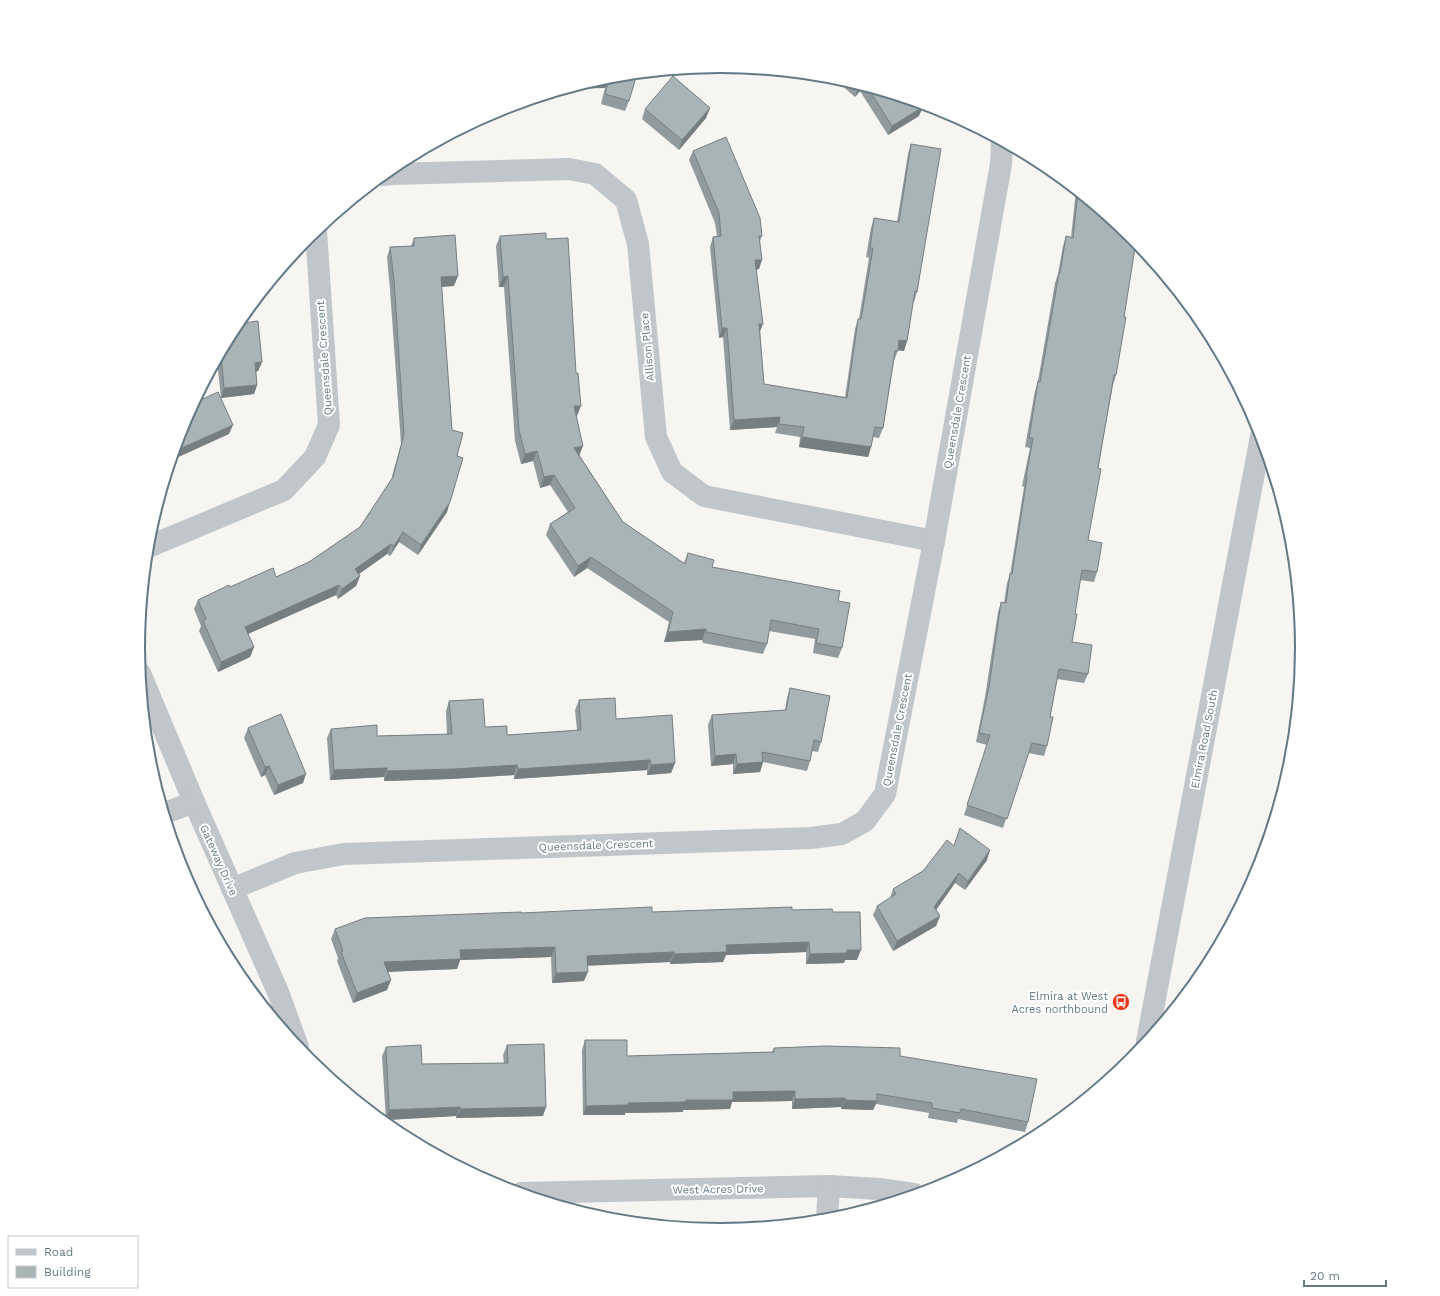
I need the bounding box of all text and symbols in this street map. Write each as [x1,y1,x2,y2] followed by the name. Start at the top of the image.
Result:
[314,300,335,416] street label: Queensdale Crescent
[638,312,657,382] street label: Allison Place
[941,354,974,470] street label: Queensdale Crescent
[880,672,915,788] street label: Queensdale Crescent
[1189,689,1220,790] street label: Elmira Road South
[197,823,240,898] street label: Gateway Drive
[538,837,654,854] street label: Queensdale Crescent
[1011,990,1108,1016] place label: Elmira at West Acres northbound
[1111,992,1131,1012] bus stop icon: Elmira at West Acres northbound
[672,1182,764,1197] street label: West Acres Drive
[8,1236,138,1288] legend
[44,1245,73,1259] text: Road
[1304,1262,1386,1288] scale bar
[44,1265,91,1279] text: Building
[1310,1269,1340,1283] text: 20 m

